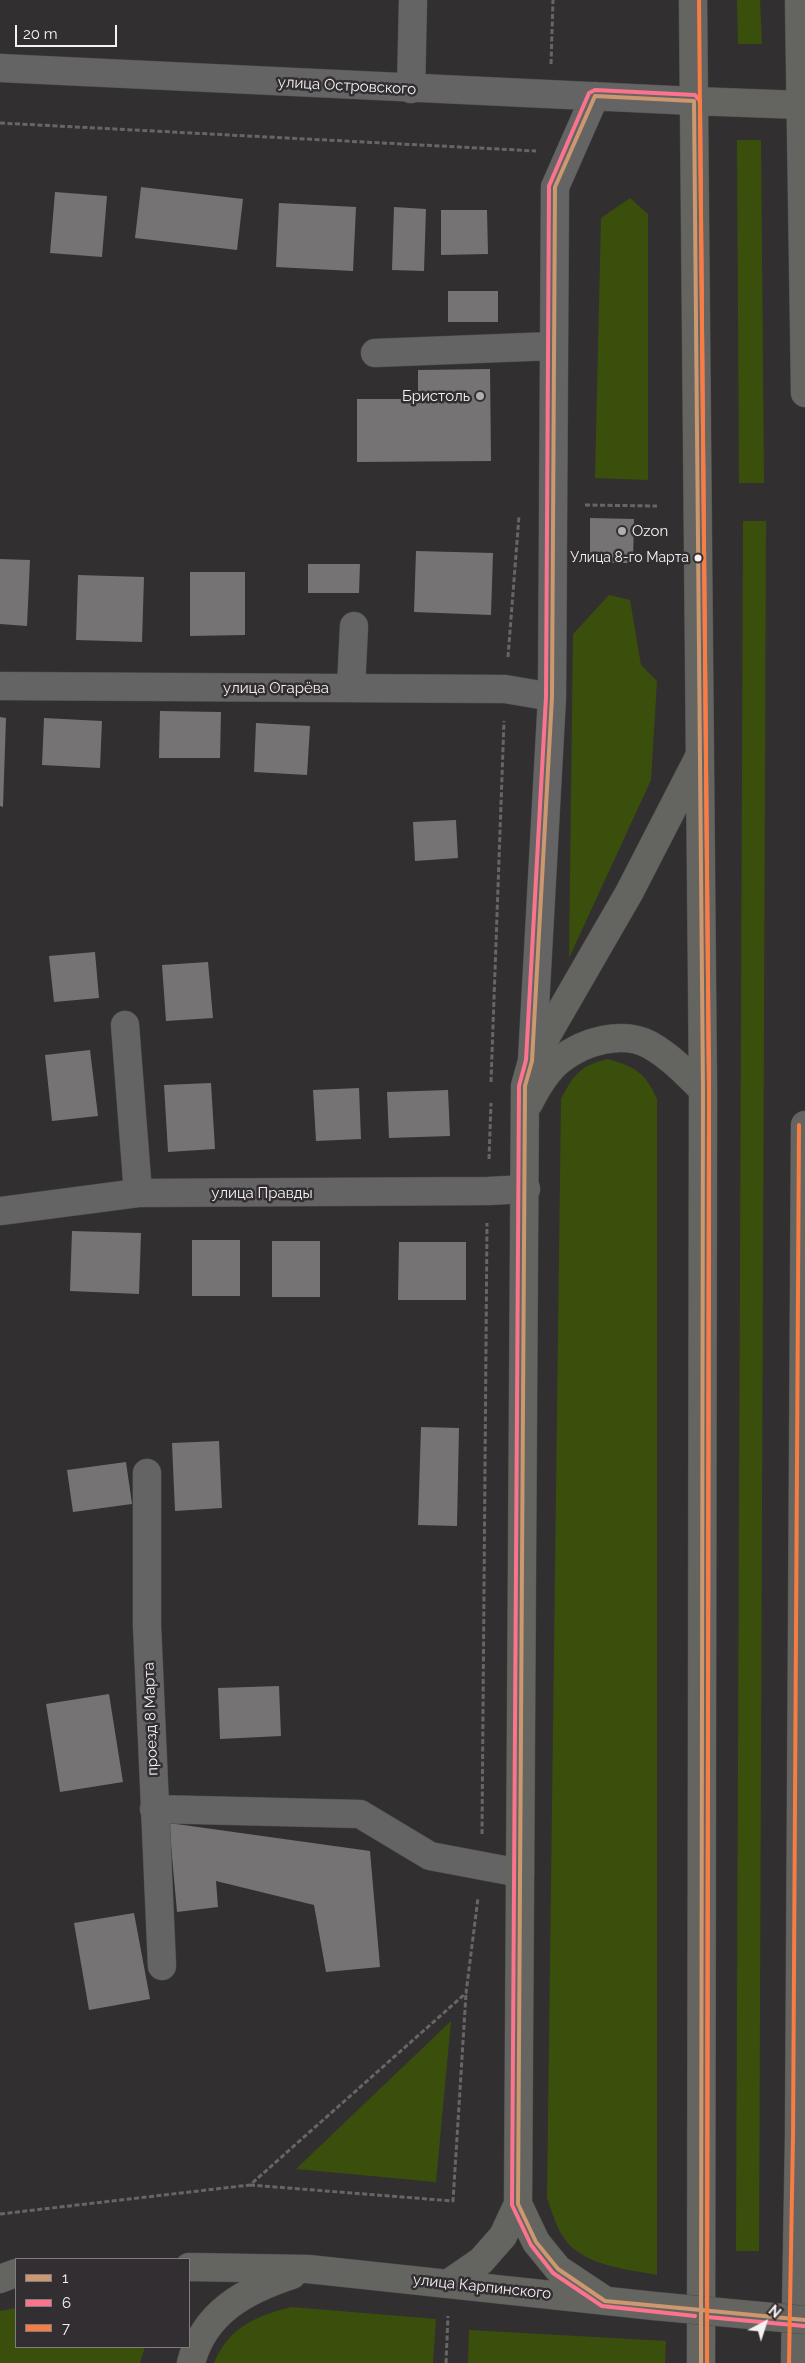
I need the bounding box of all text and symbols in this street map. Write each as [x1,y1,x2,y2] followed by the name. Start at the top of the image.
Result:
[18,15,120,47] scale bar
[23,25,58,43] text: 20 m
[277,73,417,99] street label: улица Островского
[402,387,470,405] place label: Бристоль
[474,390,486,402] marker: Бристоль
[632,522,668,540] place label: Ozon
[616,525,628,537] marker: Ozon
[570,550,689,566] place label: Улица 8-го Марта
[693,553,703,563] marker: Улица 8-го Марта
[223,679,329,697] street label: улица Огарёва
[211,1184,313,1202] street label: улица Правды
[140,1662,162,1776] street label: проезд 8 Марта
[15,2258,190,2348] legend
[62,2269,68,2287] text: 1
[412,2271,552,2303] street label: улица Карпинского
[62,2294,71,2312] text: 6
[740,2298,790,2348] north arrow
[765,2302,784,2321] text: N
[62,2319,70,2337] text: 7

